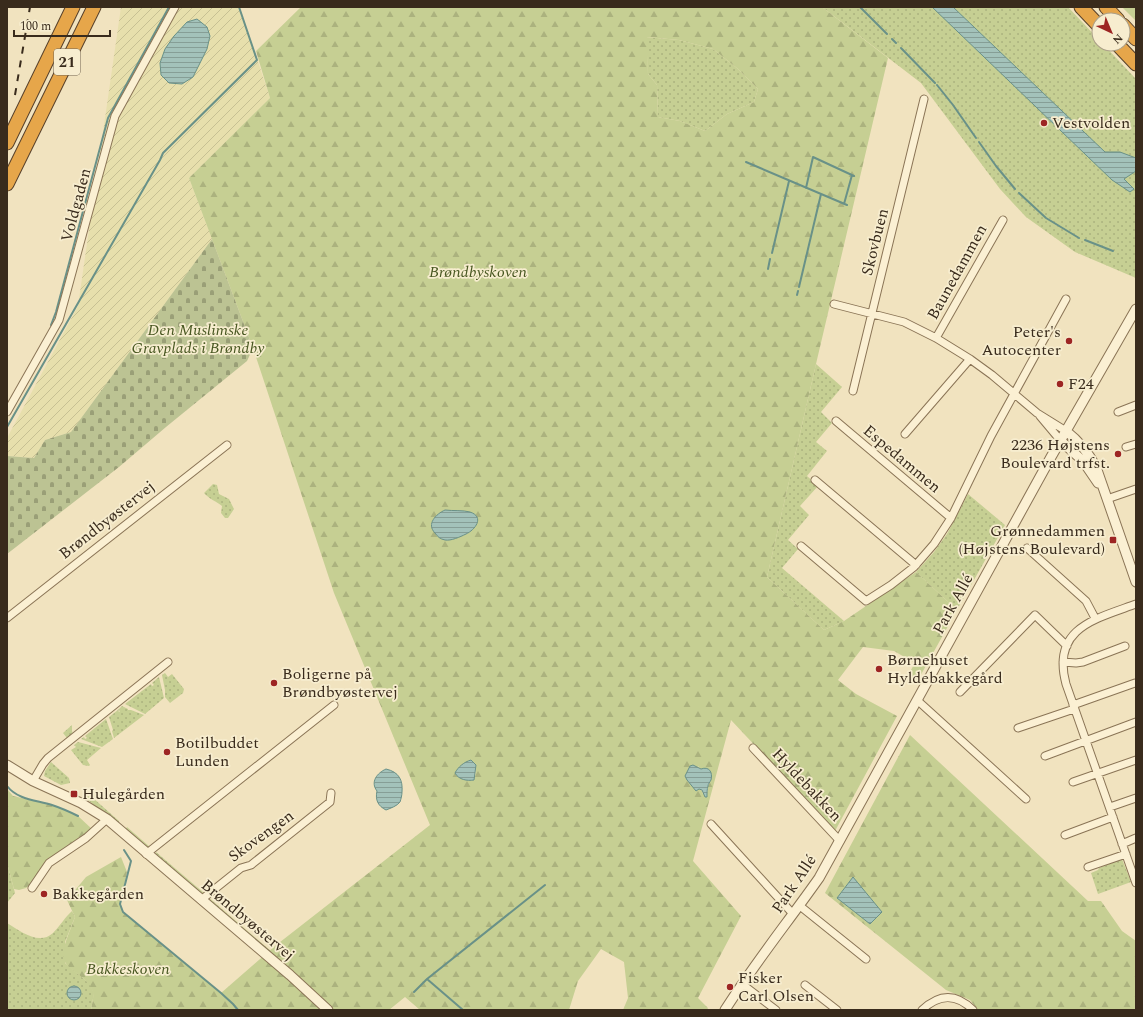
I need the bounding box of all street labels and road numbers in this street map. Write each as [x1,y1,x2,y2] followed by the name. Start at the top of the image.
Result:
[54,49,80,75] road number: 21
[55,165,97,245] street label: Voldgaden
[855,206,895,278] street label: Skovbuen
[921,220,993,324] street label: Baunedammen
[858,419,946,499] street label: Espedammen
[54,475,160,565] street label: Brøndbyøstervej
[927,569,980,639] street label: Park Allé
[766,743,848,827] street label: Hyldebakken
[223,804,299,868] street label: Skovengen
[766,850,823,918] street label: Park Allé
[196,874,300,966] street label: Brøndbyøstervej

